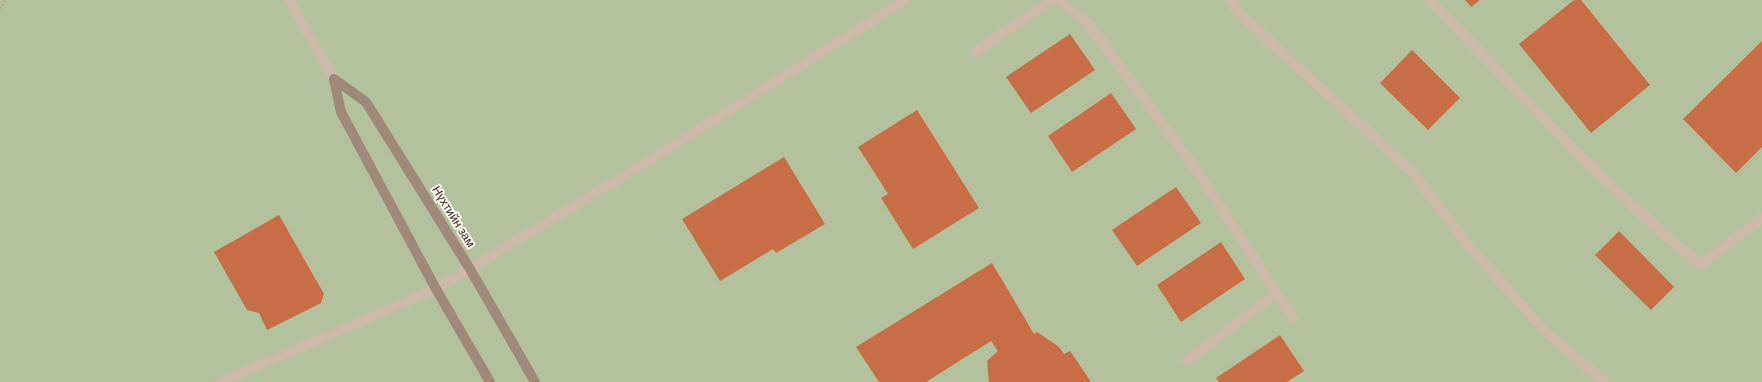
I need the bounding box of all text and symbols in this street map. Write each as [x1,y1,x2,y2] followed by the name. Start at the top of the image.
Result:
[428,184,478,250] street label: Нүхтийн зам

